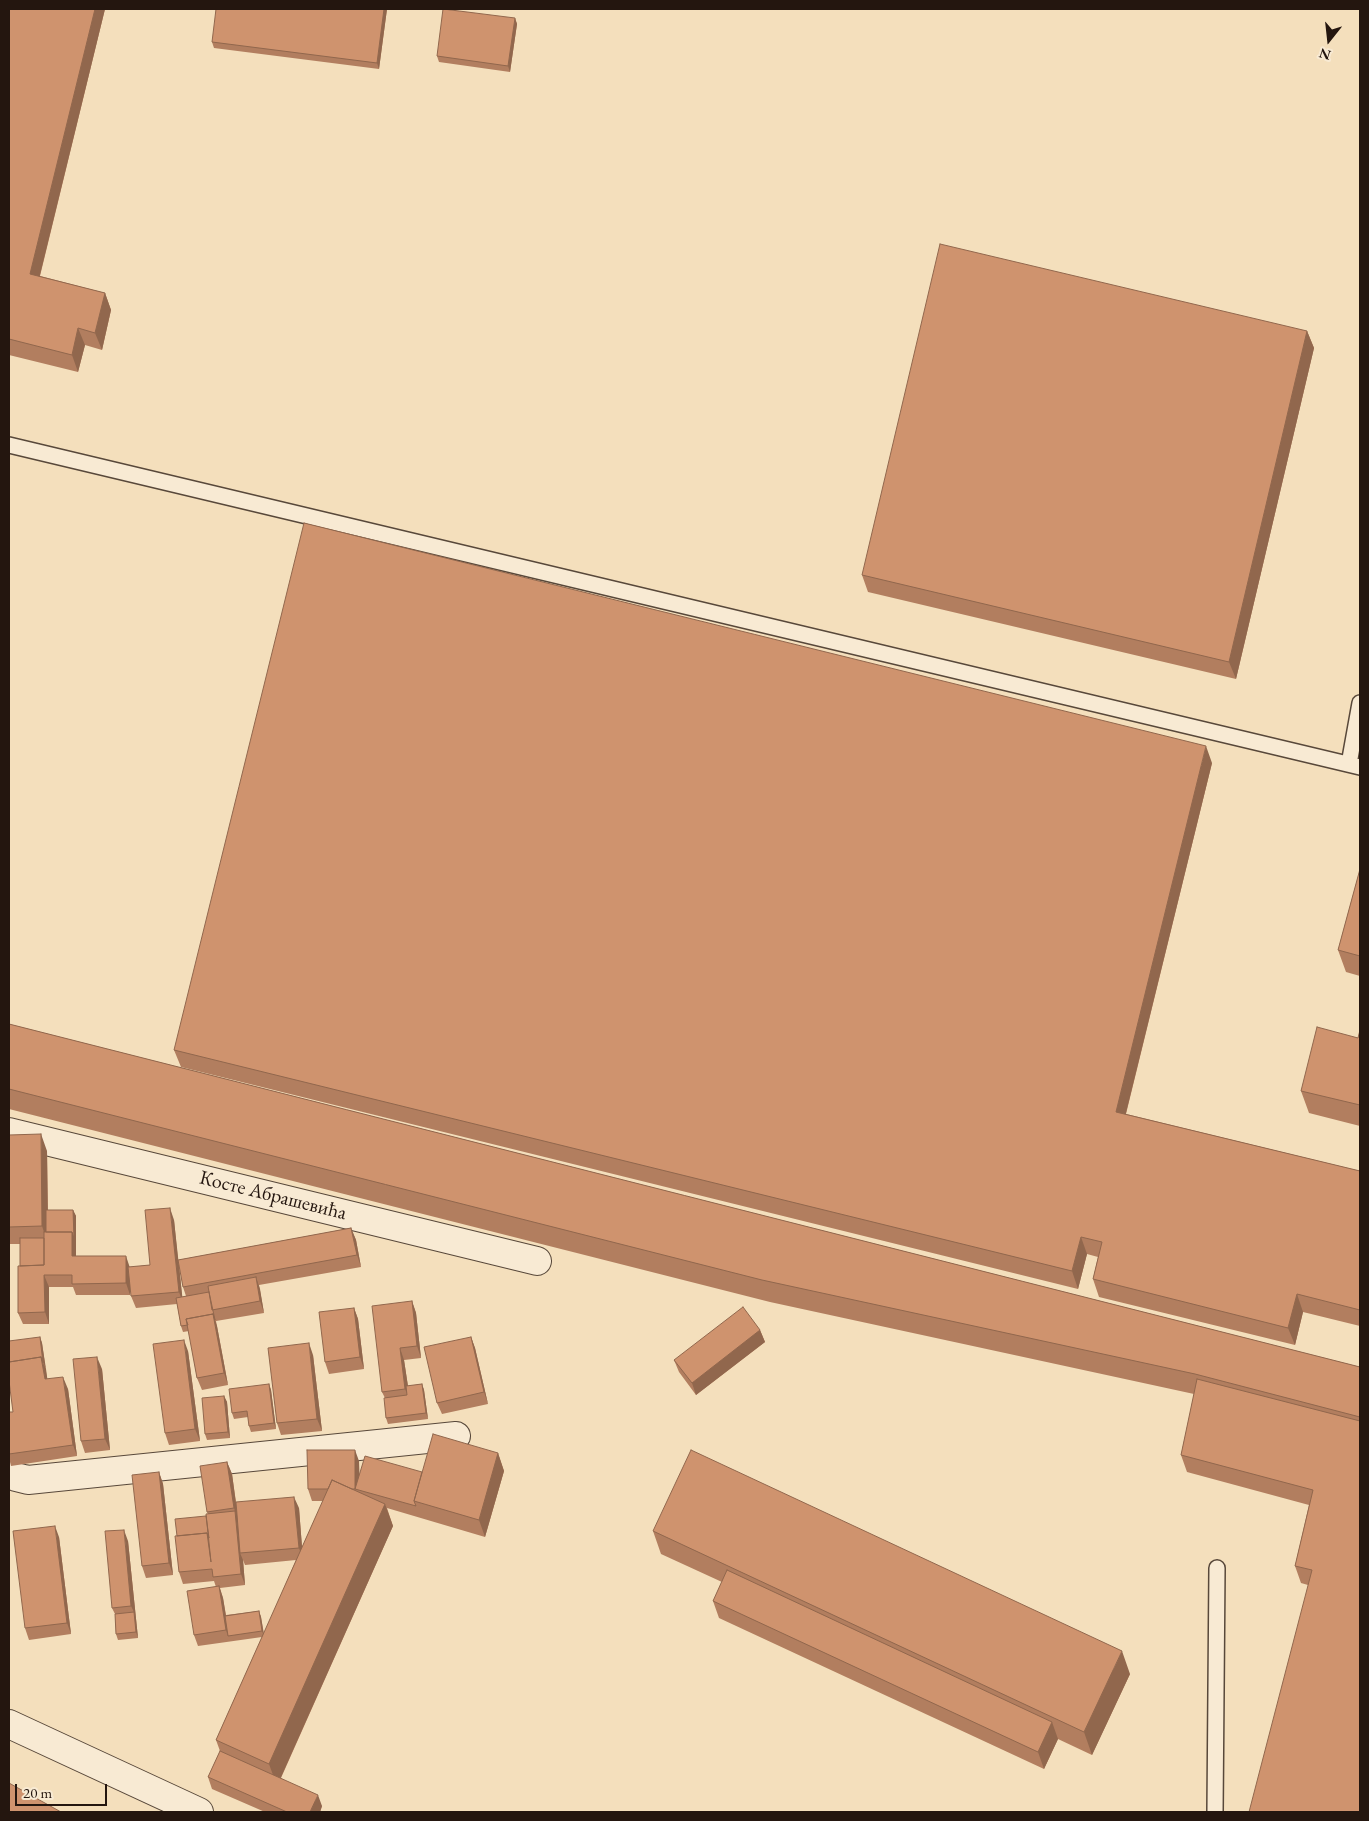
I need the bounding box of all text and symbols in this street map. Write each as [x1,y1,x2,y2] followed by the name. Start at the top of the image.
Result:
[1304,15,1354,65] north arrow
[1317,44,1333,65] text: N
[197,1166,349,1226] street label: Косте Абрашевића
[18,1774,110,1806] scale bar
[23,1783,52,1802] text: 20 m

